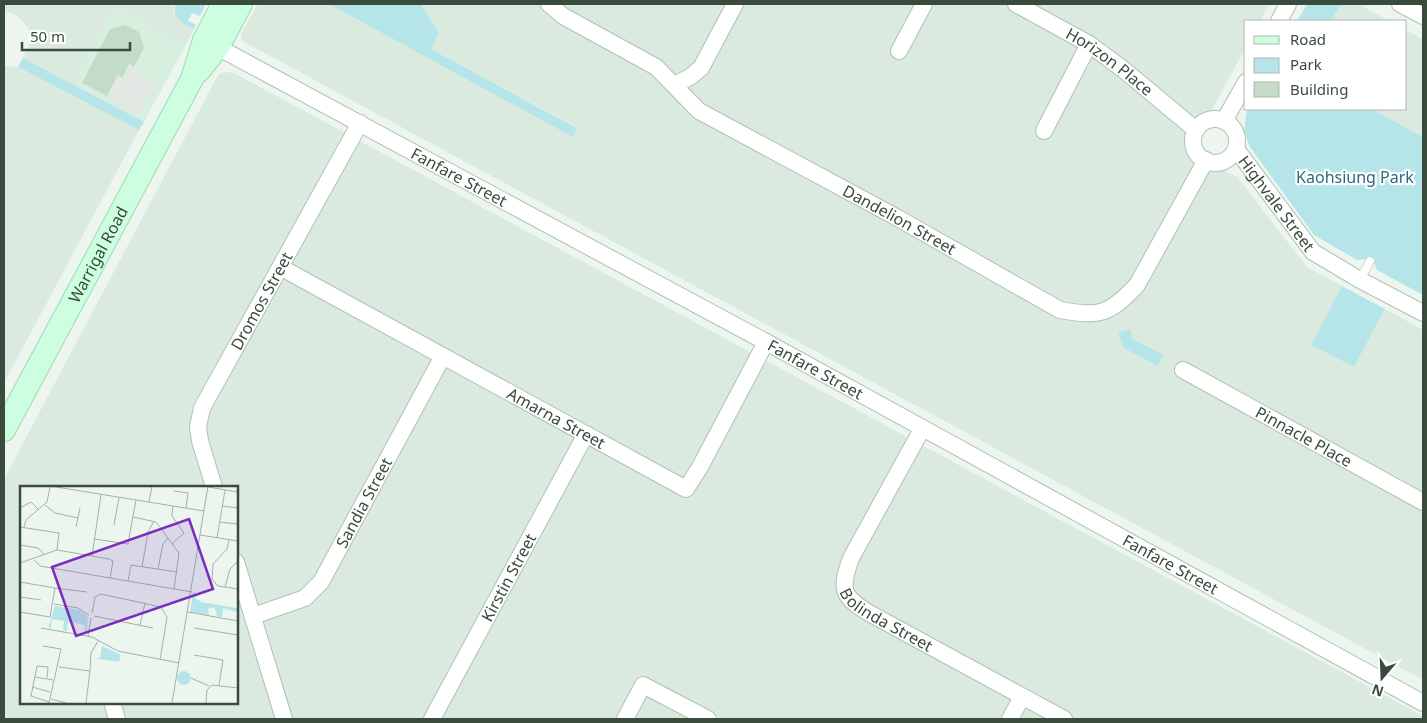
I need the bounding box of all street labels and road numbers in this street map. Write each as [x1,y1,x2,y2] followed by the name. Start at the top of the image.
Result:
[1062,22,1158,101] street label: Horizon Place
[407,142,511,212] street label: Fanfare Street
[1234,151,1320,256] street label: Highvale Street
[839,179,960,260] street label: Dandelion Street
[63,202,133,307] street label: Warrigal Road
[225,248,297,354] street label: Dromos Street
[764,334,867,404] street label: Fanfare Street
[503,382,609,454] street label: Amarna Street
[1252,401,1356,472] street label: Pinnacle Place
[331,453,397,552] street label: Sandia Street
[476,529,541,625] street label: Kirstin Street
[1119,529,1222,599] street label: Fanfare Street
[834,584,937,657] street label: Bolinda Street

